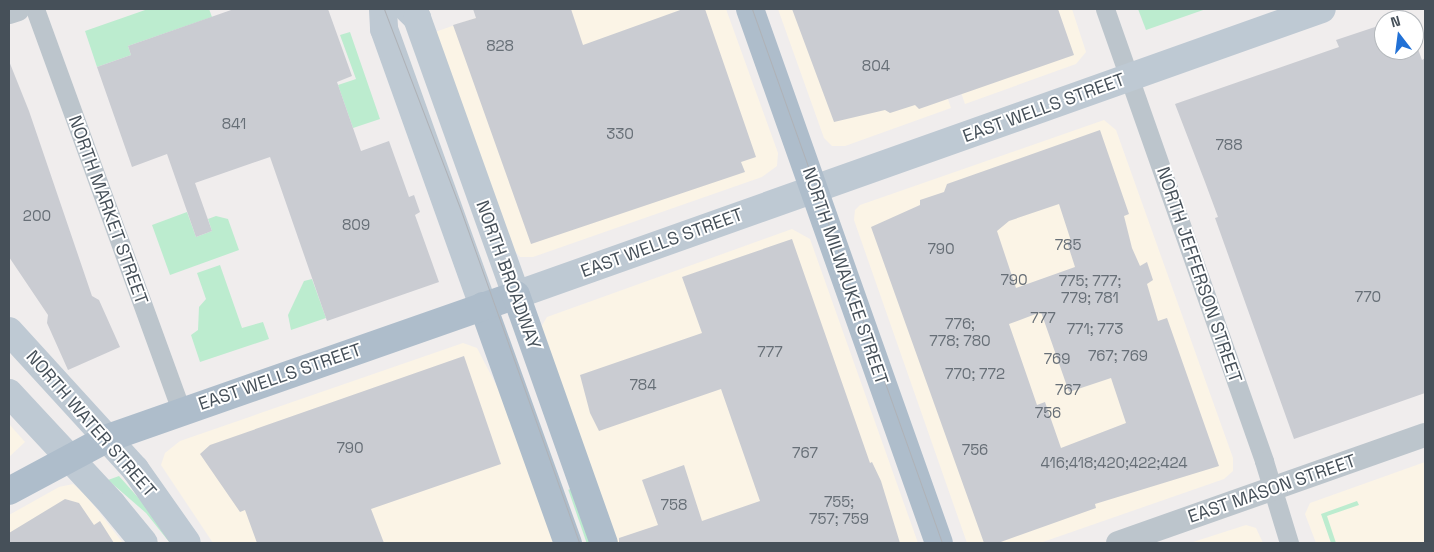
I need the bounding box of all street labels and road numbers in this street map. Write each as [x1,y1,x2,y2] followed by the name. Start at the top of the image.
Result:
[960,69,1128,147] street label: EAST WELLS STREET
[64,112,152,308] street label: NORTH MARKET STREET
[798,164,892,388] street label: NORTH MILWAUKEE STREET
[1152,164,1246,386] street label: NORTH JEFFERSON STREET
[471,198,545,352] street label: NORTH BROADWAY
[578,204,746,282] street label: EAST WELLS STREET
[195,339,365,415] street label: EAST WELLS STREET
[21,346,161,502] street label: NORTH WATER STREET
[1185,450,1359,528] street label: EAST MASON STREET

